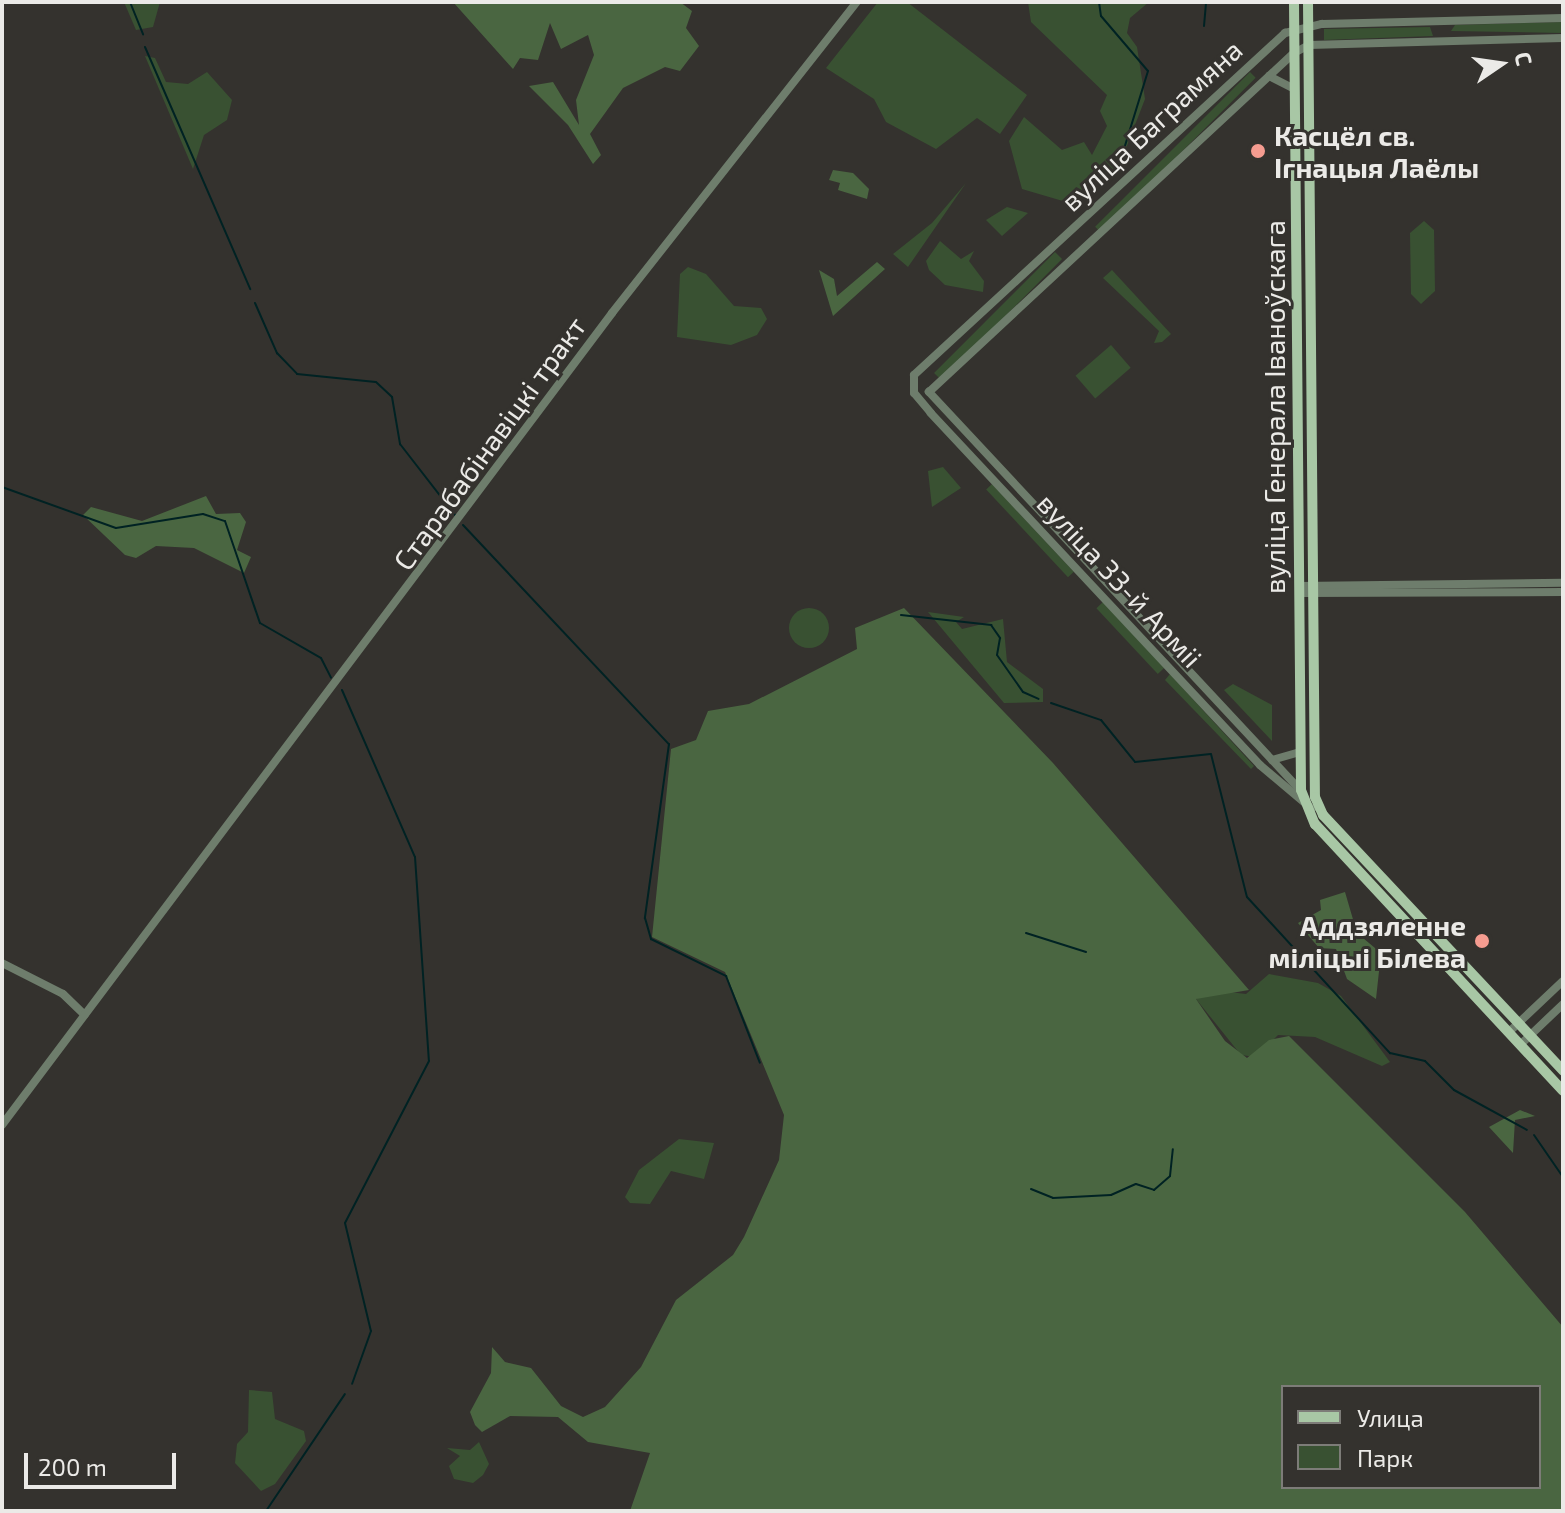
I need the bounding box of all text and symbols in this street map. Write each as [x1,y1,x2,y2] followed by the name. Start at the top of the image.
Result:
[1461,24,1541,104] north arrow
[1054,33,1248,217] street label: вуліца Баграмяна
[1510,49,1539,68] text: С
[1274,118,1479,184] place label: Касцёл св. Ігнацыя Лаёлы
[1249,142,1267,160] marker: Касцёл св. Ігнацыя Лаёлы
[1257,220,1291,594] street label: вуліца Генерала Іваноўскага
[386,310,592,576] street label: Старабабінавіцкі тракт
[1031,486,1209,674] street label: вуліца 33-й Арміі
[1269,908,1466,974] place label: Аддзяленне міліцыі Білева
[1473,932,1491,950] marker: Аддзяленне міліцыі Білева
[1281,1385,1541,1489] legend
[1357,1403,1424,1432] text: Улица
[28,1437,180,1487] scale bar
[1357,1443,1413,1472] text: Парк
[38,1452,107,1481] text: 200 m

